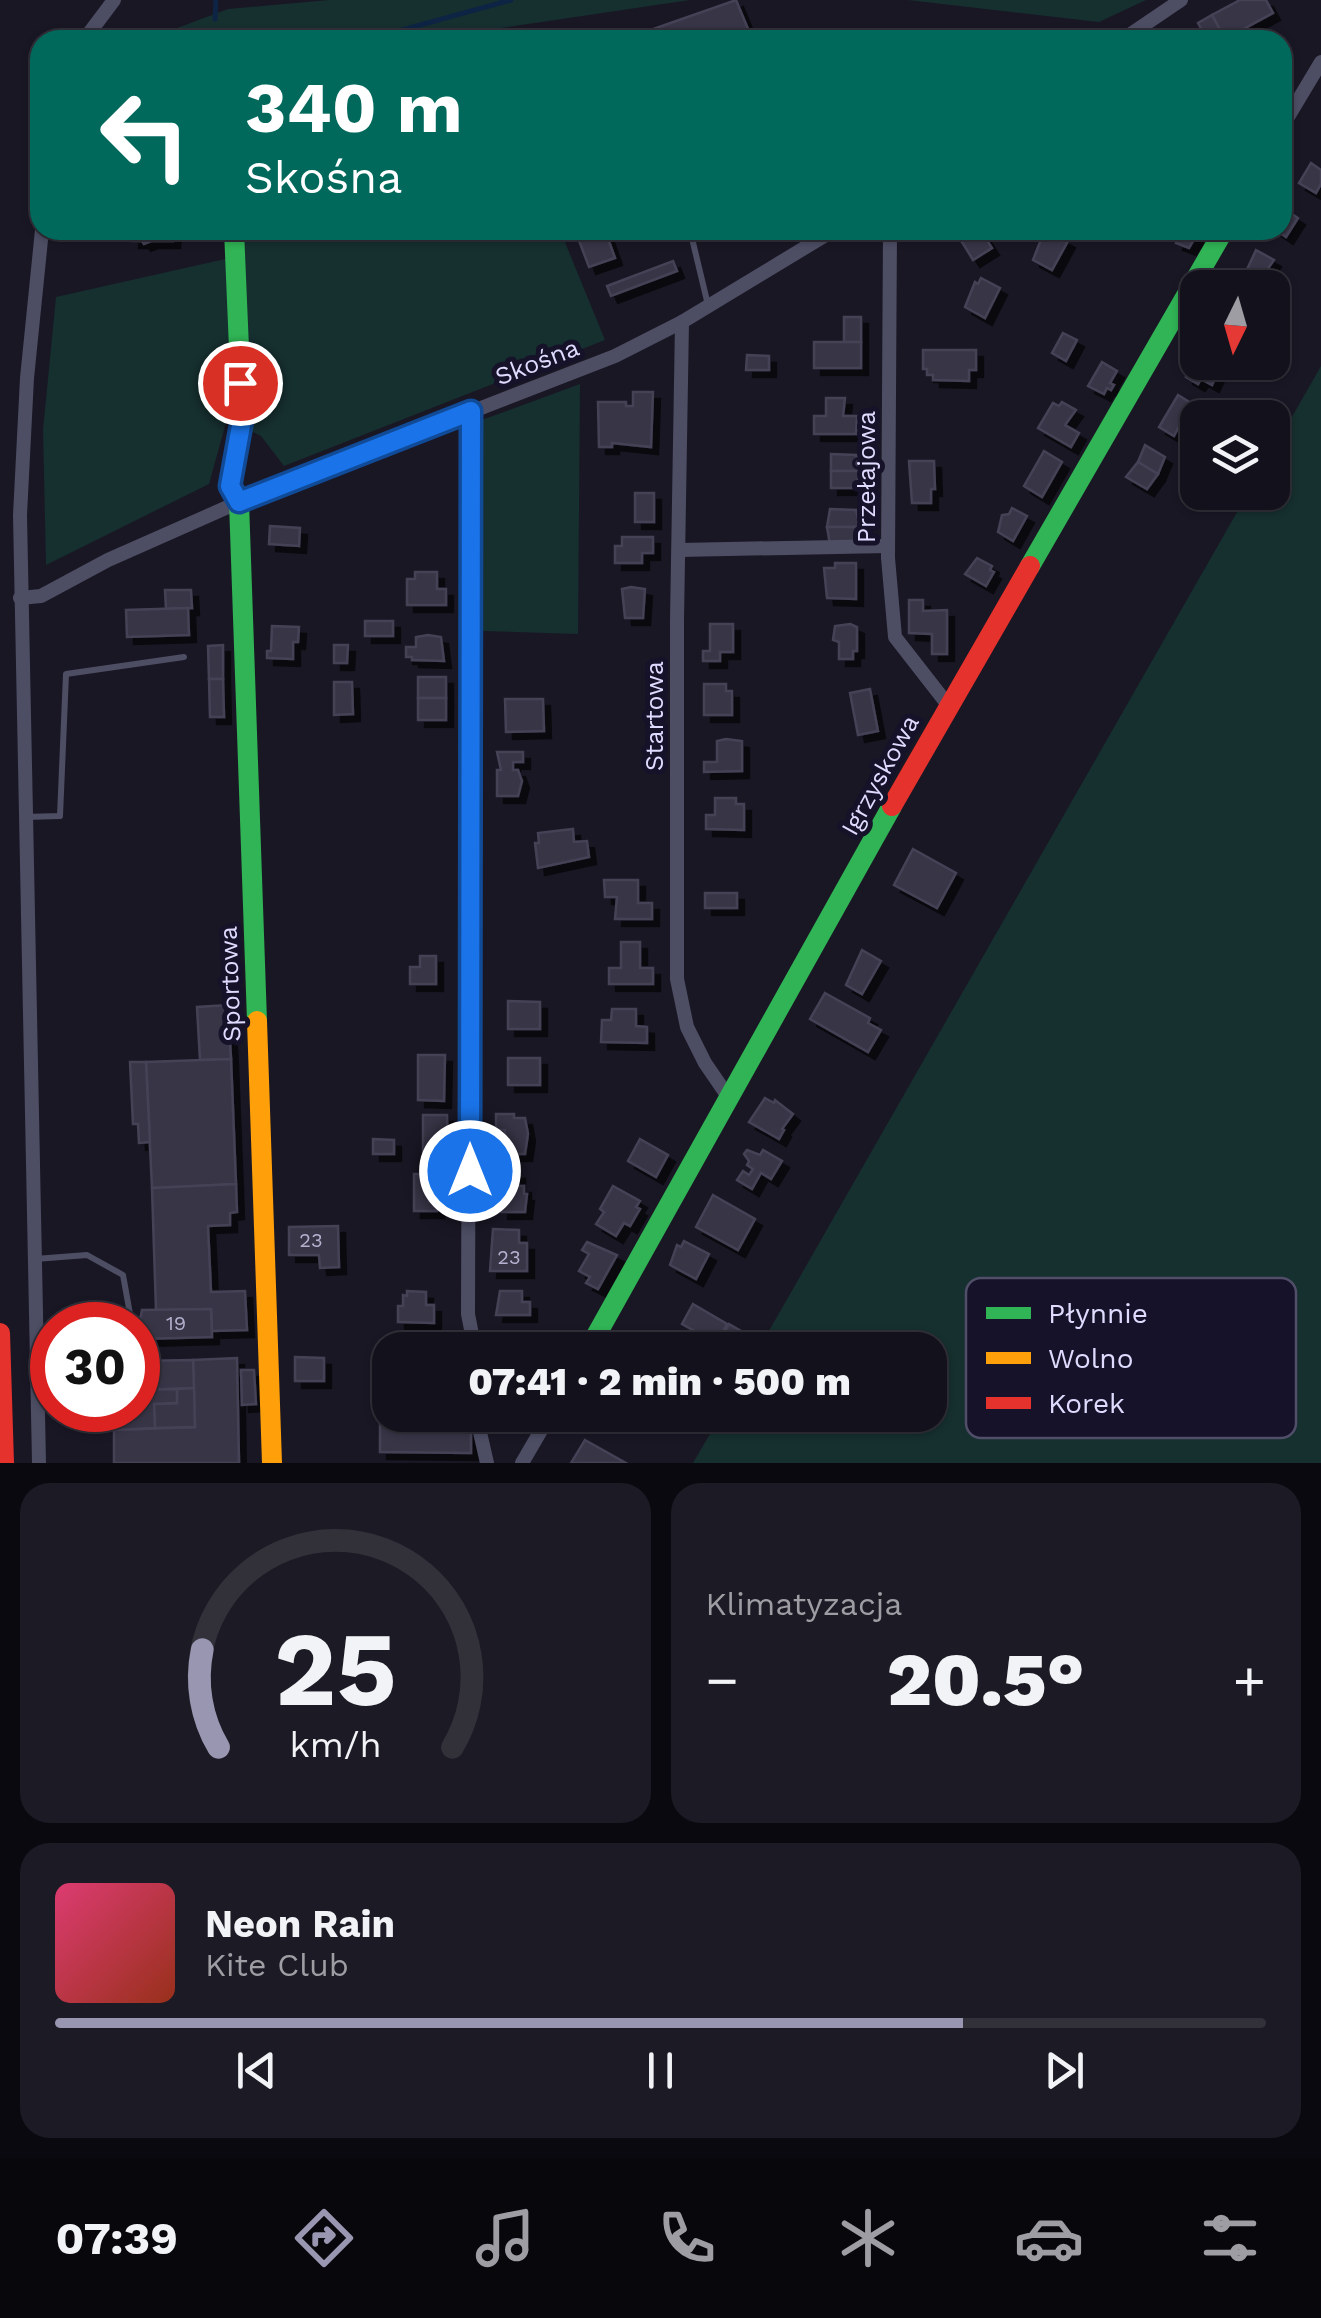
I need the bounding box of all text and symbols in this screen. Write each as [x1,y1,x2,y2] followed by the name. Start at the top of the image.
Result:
[245,67,463,149] text: 340 m
[80,70,210,200] icon: left
[245,151,403,204] text: Skośna
[1180,270,1290,380] north arrow
[1180,270,1290,510] map controls
[491,333,583,391] street label: Skośna
[198,341,283,426] pin
[213,356,268,411] icon: arrive
[1180,400,1290,510] button: layers
[852,411,881,543] street label: Przełajowa
[640,661,669,771] street label: Startowa
[835,710,925,840] street label: Igrzyskowa
[213,926,247,1042] street label: Sportowa
[418,1119,522,1223] position arrow
[299,1228,323,1252] house number: 23
[497,1245,521,1269] house number: 23
[966,1278,1296,1438] legend
[1048,1297,1148,1330] text: Płynnie
[30,1302,160,1432] speed limit sign: 30
[166,1311,186,1335] house number: 19
[1048,1342,1133,1375] text: Wolno
[468,1360,851,1404] text: 07:41 · 2 min · 500 m
[1048,1387,1125,1420] text: Korek
[706,1585,902,1623] text: Klimatyzacja
[274,1608,397,1730] text: 25
[887,1635,1085,1723] text: 20.5°
[706,1648,739,1712] text: −
[1233,1648,1266,1712] text: +
[289,1724,381,1766] text: km/h
[205,1902,395,1946] text: Neon Rain
[205,1946,349,1984] text: Kite Club
[229,2043,284,2098] icon: previous
[633,2043,688,2098] icon: pause
[1037,2043,1092,2098] icon: next
[289,2203,359,2273] icon: directions
[470,2203,540,2273] icon: music
[652,2203,722,2273] icon: phone
[833,2203,903,2273] icon: climate
[1014,2203,1084,2273] icon: car
[1195,2203,1265,2273] icon: filters
[56,2212,178,2265] text: 07:39

